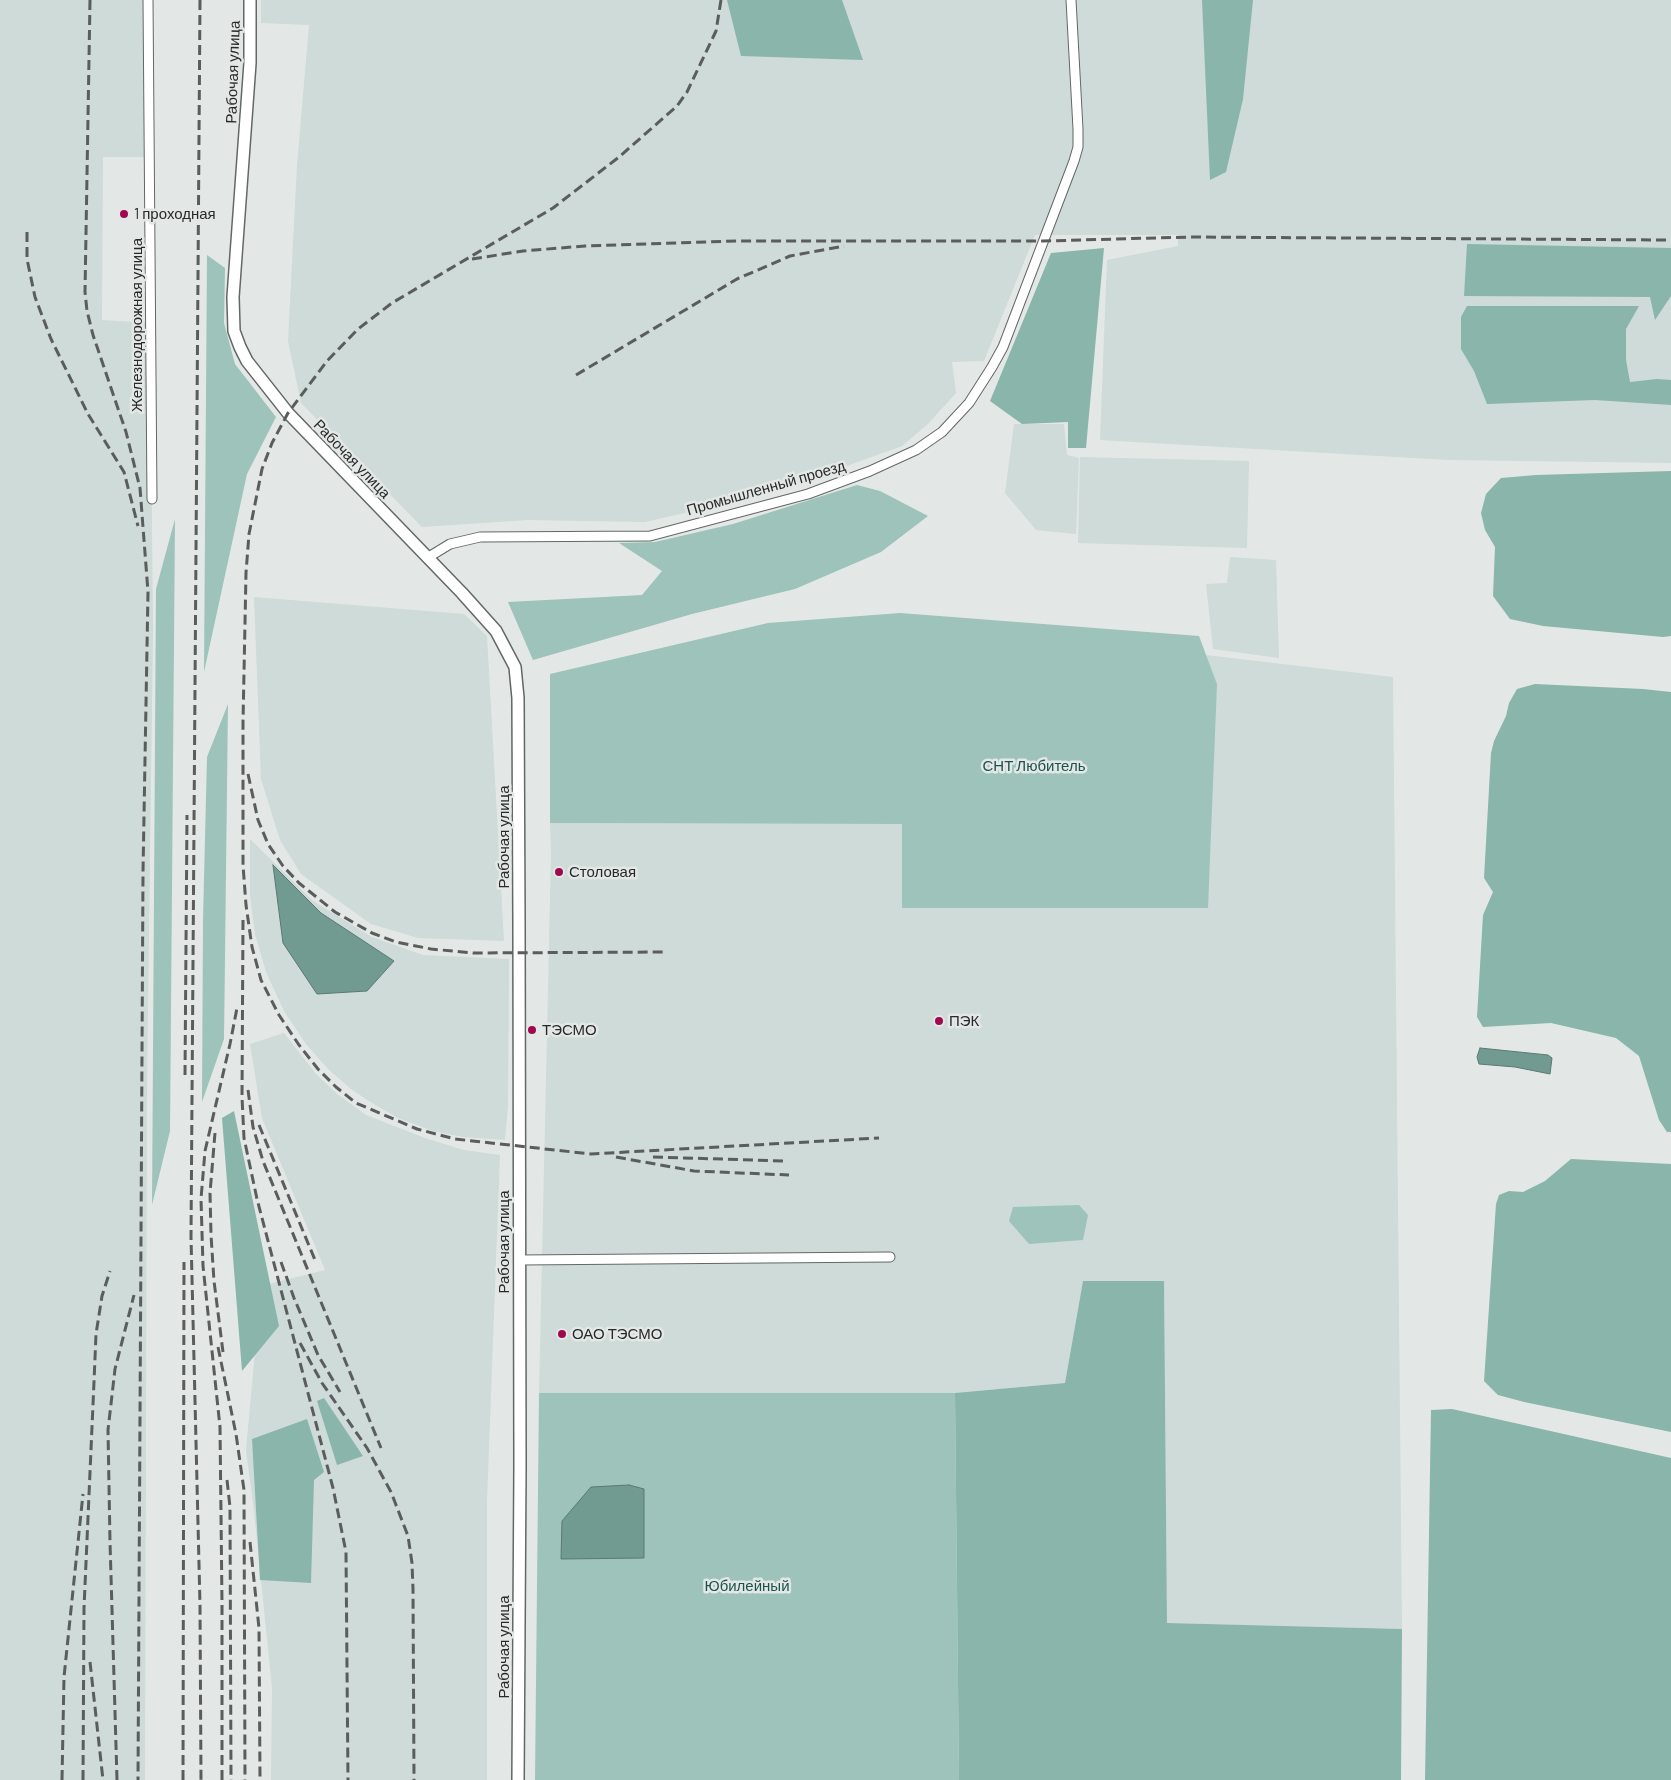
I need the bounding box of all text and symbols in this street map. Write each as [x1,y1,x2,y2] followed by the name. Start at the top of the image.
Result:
[222,20,244,124] street label: Рабочая улица
[134,205,216,223] place label: 1 проходная
[118,208,130,220] marker: 1 проходная
[128,238,146,412] street label: Железнодорожная улица
[310,416,394,502] street label: Рабочая улица
[684,457,848,519] street label: Промышленный проезд
[982,757,1086,775] park label: СНТ Любитель
[495,786,513,888] street label: Рабочая улица
[569,863,636,881] place label: Столовая
[553,866,565,878] marker: Столовая
[949,1012,979,1030] place label: ПЭК
[933,1015,945,1027] marker: ПЭК
[542,1021,597,1039] place label: ТЭСМО
[526,1024,538,1036] marker: ТЭСМО
[495,1191,513,1293] street label: Рабочая улица
[572,1325,662,1343] place label: ОАО ТЭСМО
[556,1328,568,1340] marker: ОАО ТЭСМО
[704,1577,790,1595] park label: Юбилейный
[495,1596,513,1698] street label: Рабочая улица

